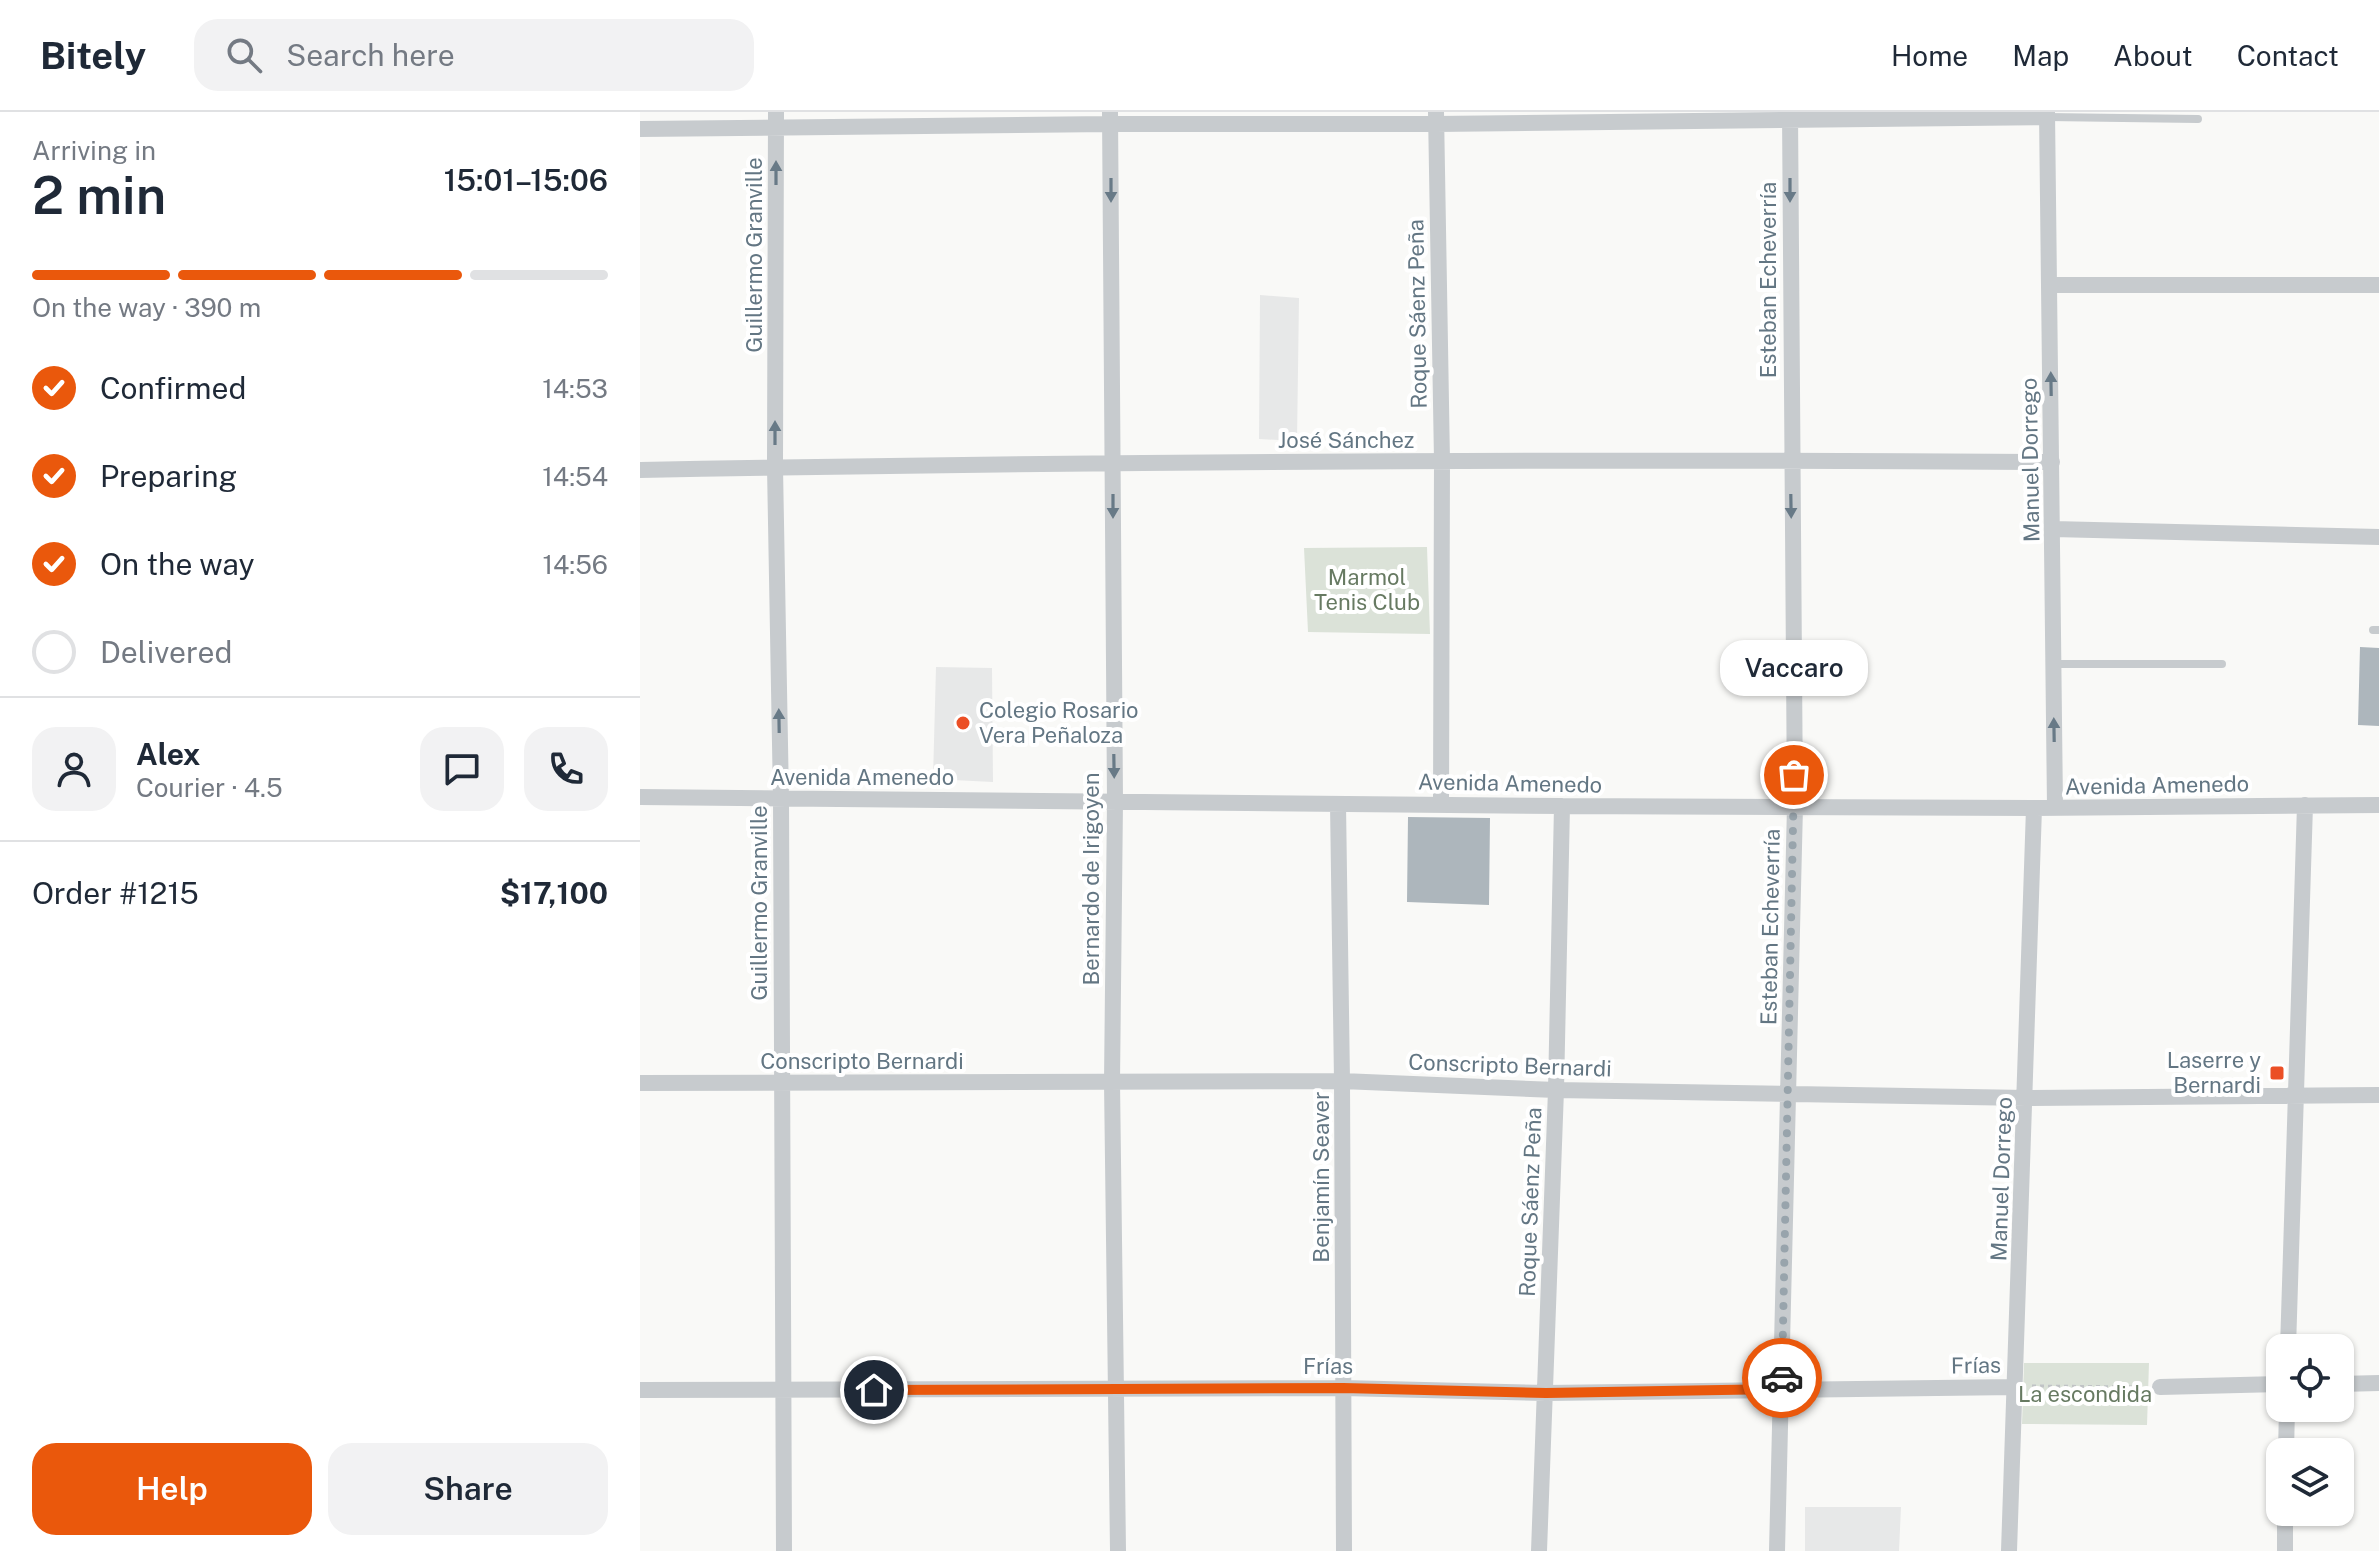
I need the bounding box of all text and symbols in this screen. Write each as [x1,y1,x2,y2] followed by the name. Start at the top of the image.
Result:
[194,19,754,91] search box
[40,33,146,78] text: Bitely
[222,33,266,77] icon: search
[286,37,455,73] text: Search here
[1891,39,1968,72] text: Home
[2012,39,2069,72] text: Map
[2113,39,2193,72] text: About
[2237,39,2339,72] text: Contact
[32,135,156,166] text: Arriving in
[741,157,767,353] street label: Guillermo Granville
[770,160,782,185] one-way arrow
[444,162,608,198] text: 15:01–15:06
[32,165,166,226] text: 2 min
[1105,178,1117,203] one-way arrow
[1784,178,1796,203] one-way arrow
[1755,182,1781,378] street label: Esteban Echeverría
[1402,219,1432,409] street label: Roque Sáenz Peña
[32,292,261,323] text: On the way · 390 m
[32,366,76,410] icon: check
[100,370,246,406] text: Confirmed
[2044,371,2057,396] one-way arrow
[542,373,608,404] text: 14:53
[2016,378,2044,542] street label: Manuel Dorrego
[769,420,781,445] one-way arrow
[1278,427,1414,453] street label: José Sánchez
[32,454,76,498] icon: check
[100,458,237,494] text: Preparing
[542,461,608,492] text: 14:54
[1107,494,1119,519] one-way arrow
[1785,494,1798,519] one-way arrow
[32,542,76,586] icon: check
[100,546,254,582] text: On the way
[542,549,608,580] text: 14:56
[1314,564,1420,615] park label: Marmol Tenis Club
[100,634,232,670] text: Delivered
[1720,639,1868,695] callout: Vaccaro
[1744,652,1844,683] text: Vaccaro
[979,697,1139,748] place label: Colegio Rosario Vera Peñaloza
[773,708,786,733] one-way arrow
[954,714,972,732] marker: Colegio Rosario Vera Peñaloza
[2047,717,2060,742] one-way arrow
[32,727,116,811] button: person
[420,727,504,811] button: chat
[524,727,608,811] button: phone
[136,736,200,772] text: Alex
[1760,741,1828,809] pin
[1772,753,1816,797] icon: bag
[1108,754,1121,779] one-way arrow
[770,764,954,790] street label: Avenida Amenedo
[1418,768,1602,798] street label: Avenida Amenedo
[2065,770,2249,800] street label: Avenida Amenedo
[136,772,283,803] text: Courier · 4.5
[1078,773,1104,985] street label: Bernardo de Irigoyen
[746,805,772,1001] street label: Guillermo Granville
[1755,829,1785,1025] street label: Esteban Echeverría
[32,875,199,911] text: Order #1215
[500,875,608,911] text: $17,100
[2167,1047,2261,1098] place label: Laserre y Bernardi
[760,1048,964,1074] street label: Conscripto Bernardi
[1408,1048,1612,1082] street label: Conscripto Bernardi
[2268,1064,2286,1082] marker: Laserre y Bernardi
[1308,1091,1334,1263] street label: Benjamín Seaver
[1985,1096,2017,1262] street label: Manuel Dorrego
[1514,1107,1546,1297] street label: Roque Sáenz Peña
[2266,1334,2354,1526] map controls
[2266,1334,2354,1422] button: locate
[1742,1338,1822,1418] courier
[1951,1352,2001,1378] street label: Frías
[1303,1353,1353,1379] street label: Frías
[840,1356,908,1424] pin
[1760,1356,1804,1400] icon: car
[852,1368,896,1412] icon: home
[2018,1381,2152,1407] park label: La escondida
[2266,1438,2354,1526] button: layers
[32,1443,312,1535] button: Help
[328,1443,608,1535] button: Share

